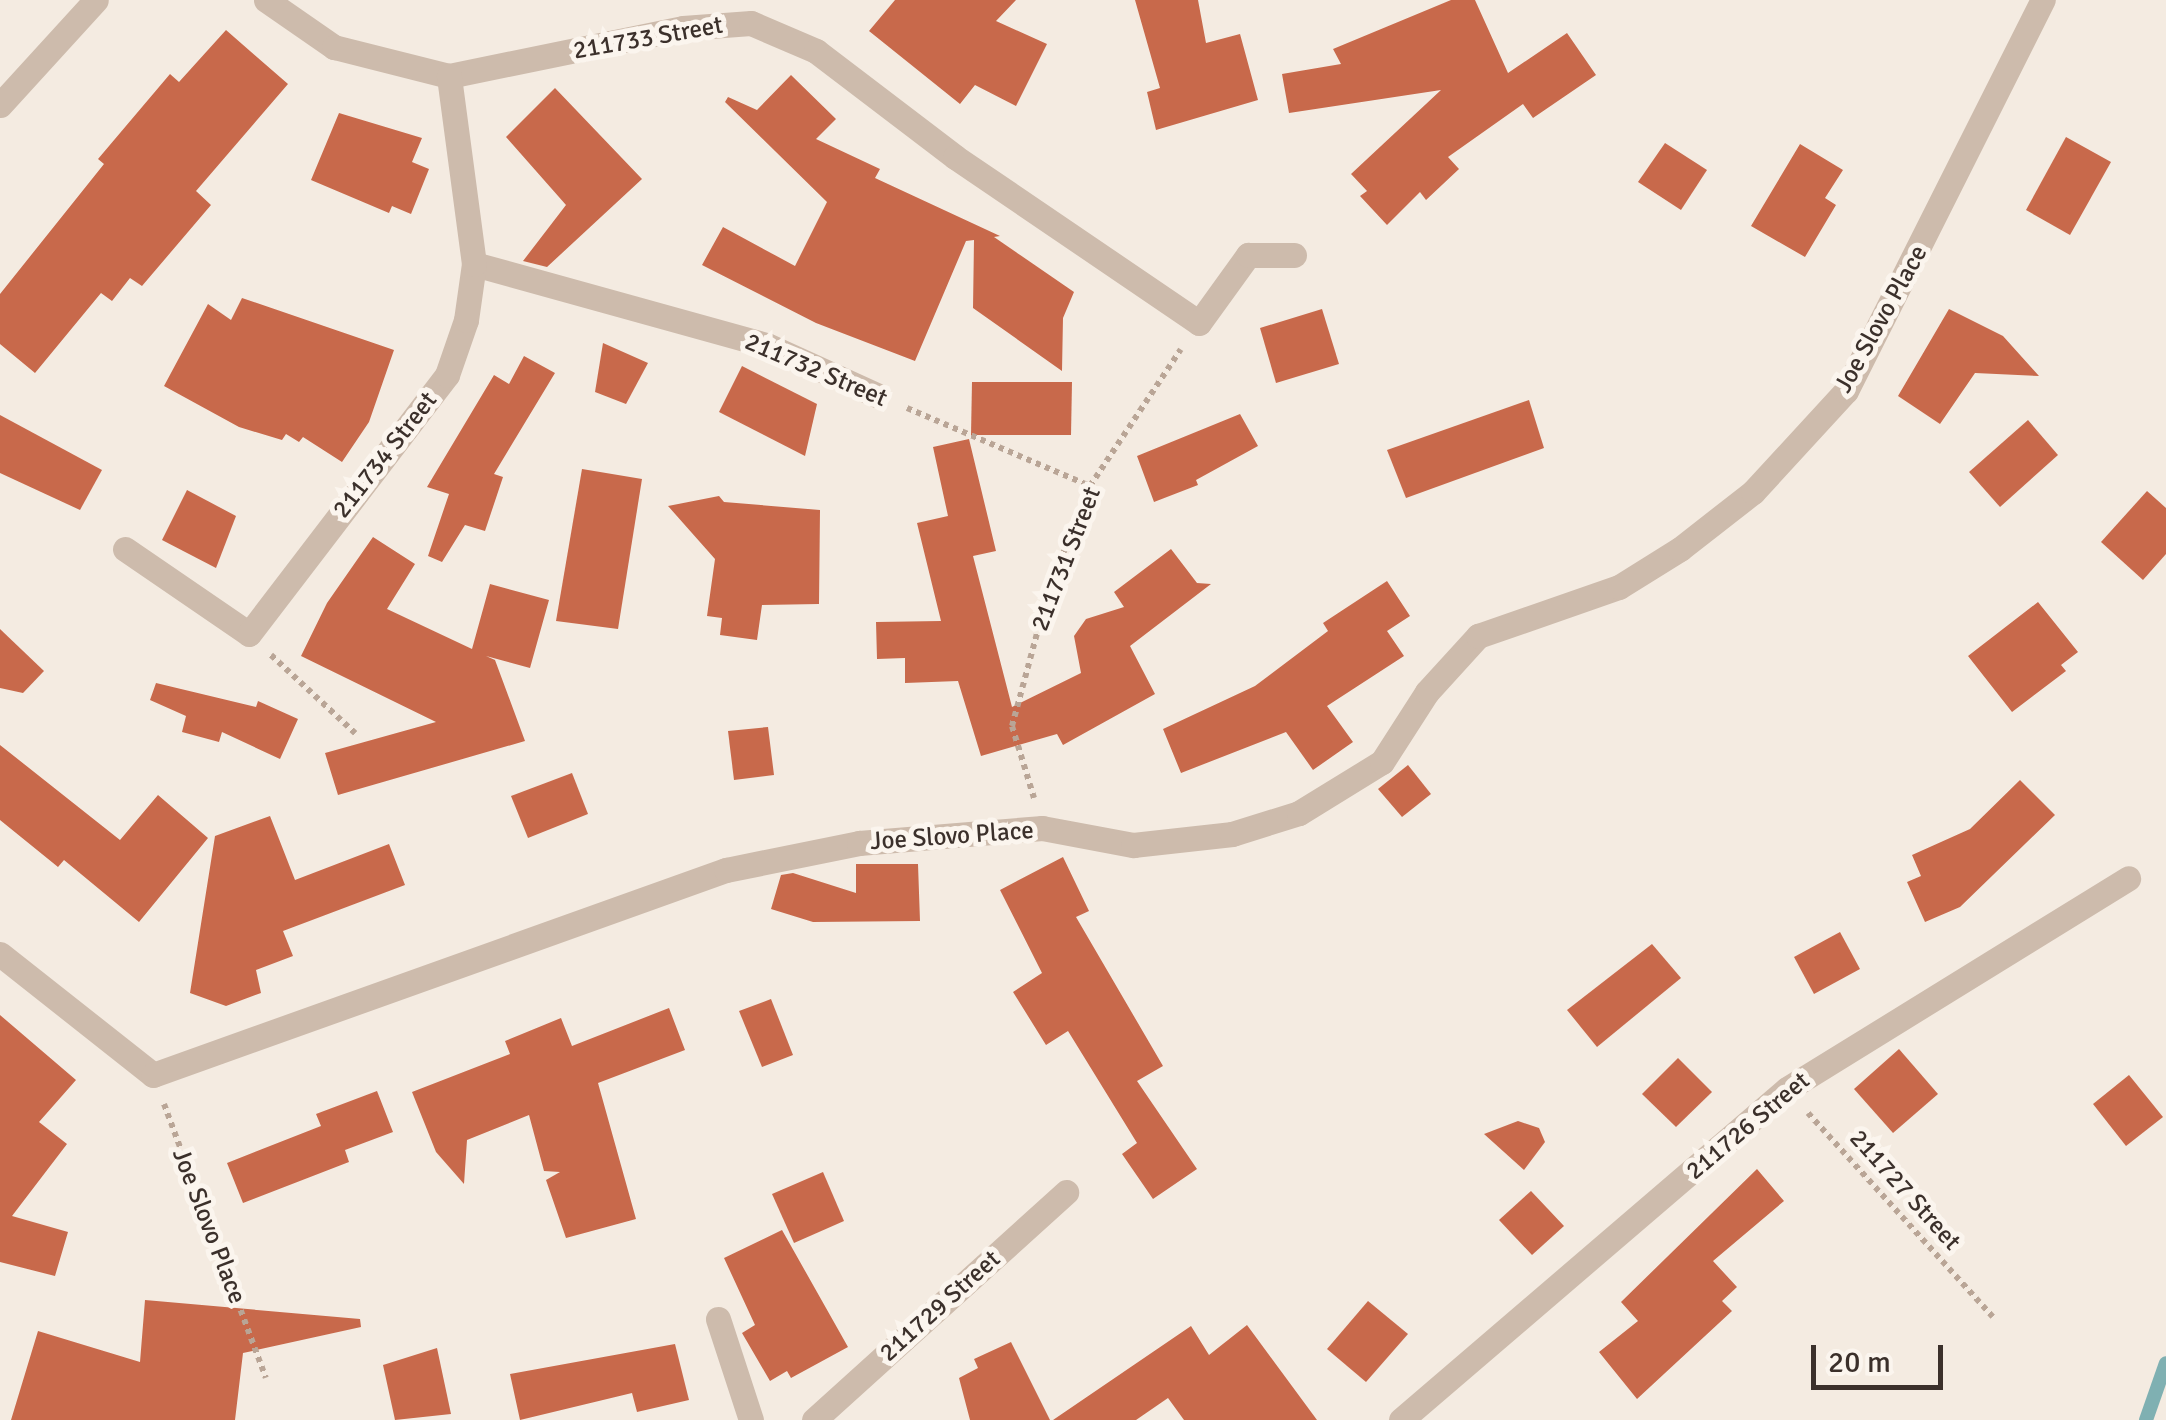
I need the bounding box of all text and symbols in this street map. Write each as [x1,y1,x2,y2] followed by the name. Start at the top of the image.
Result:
[571,10,725,66] street label: 211733 Street
[1828,240,1934,398] street label: Joe Slovo Place
[740,327,892,413] street label: 211732 Street
[327,386,443,524] street label: 211734 Street
[1025,483,1107,635] street label: 211731 Street
[869,815,1035,857] street label: Joe Slovo Place
[1680,1066,1816,1186] street label: 211726 Street
[1843,1124,1967,1256] street label: 211727 Street
[166,1144,252,1308] street label: Joe Slovo Place
[874,1244,1006,1368] street label: 211729 Street
[1816,1325,1948,1387] scale bar
[1828,1344,1891,1381] text: 20 m

